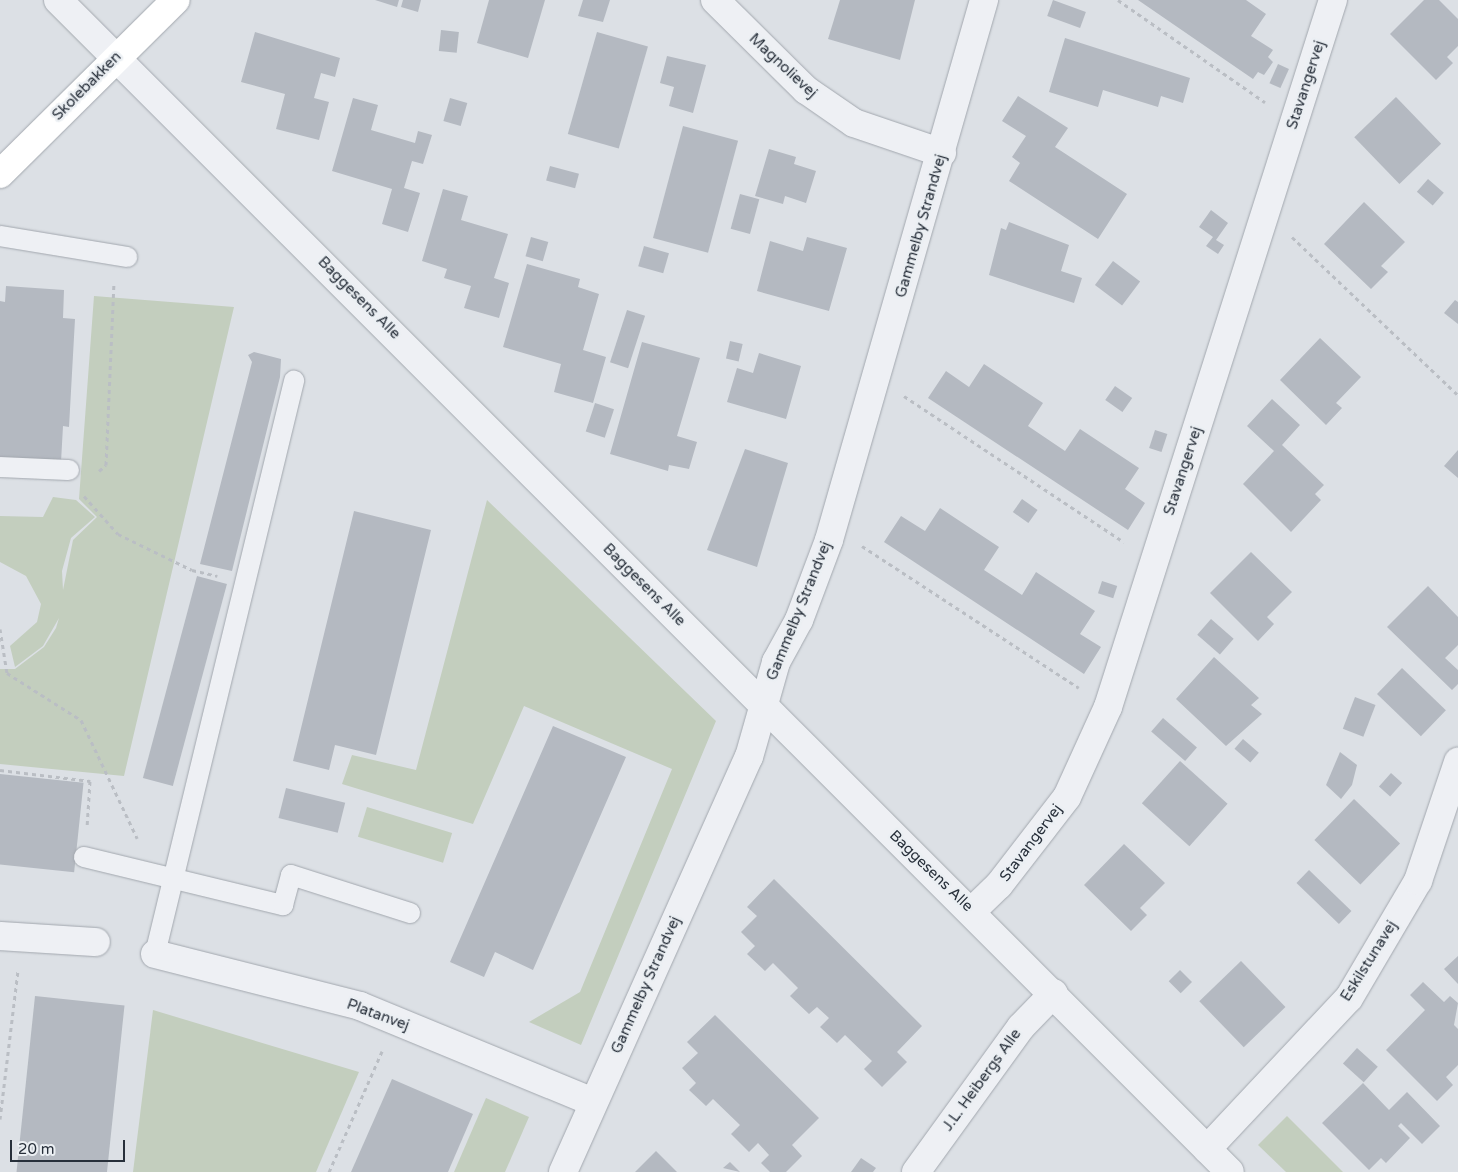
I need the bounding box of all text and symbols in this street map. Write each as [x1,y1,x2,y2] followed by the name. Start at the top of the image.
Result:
[745,30,821,102] street label: Magnolievej
[1283,38,1329,132] street label: Stavangervej
[49,48,125,124] street label: Skolebakken
[892,152,950,300] street label: Gammelby Strandvej
[314,253,404,343] street label: Baggesens Alle
[1160,424,1206,518] street label: Stavangervej
[763,539,835,683] street label: Gammelby Strandvej
[599,540,689,630] street label: Baggesens Alle
[996,801,1066,885] street label: Stavangervej
[885,827,977,915] street label: Baggesens Alle
[608,914,684,1056] street label: Gammelby Strandvej
[1337,917,1401,1005] street label: Eskilstunavej
[344,995,412,1035] street label: Platanvej
[939,1025,1025,1135] street label: J.L. Heibergs Alle
[12,1130,128,1162] scale bar
[18,1140,55,1158] text: 20 m

